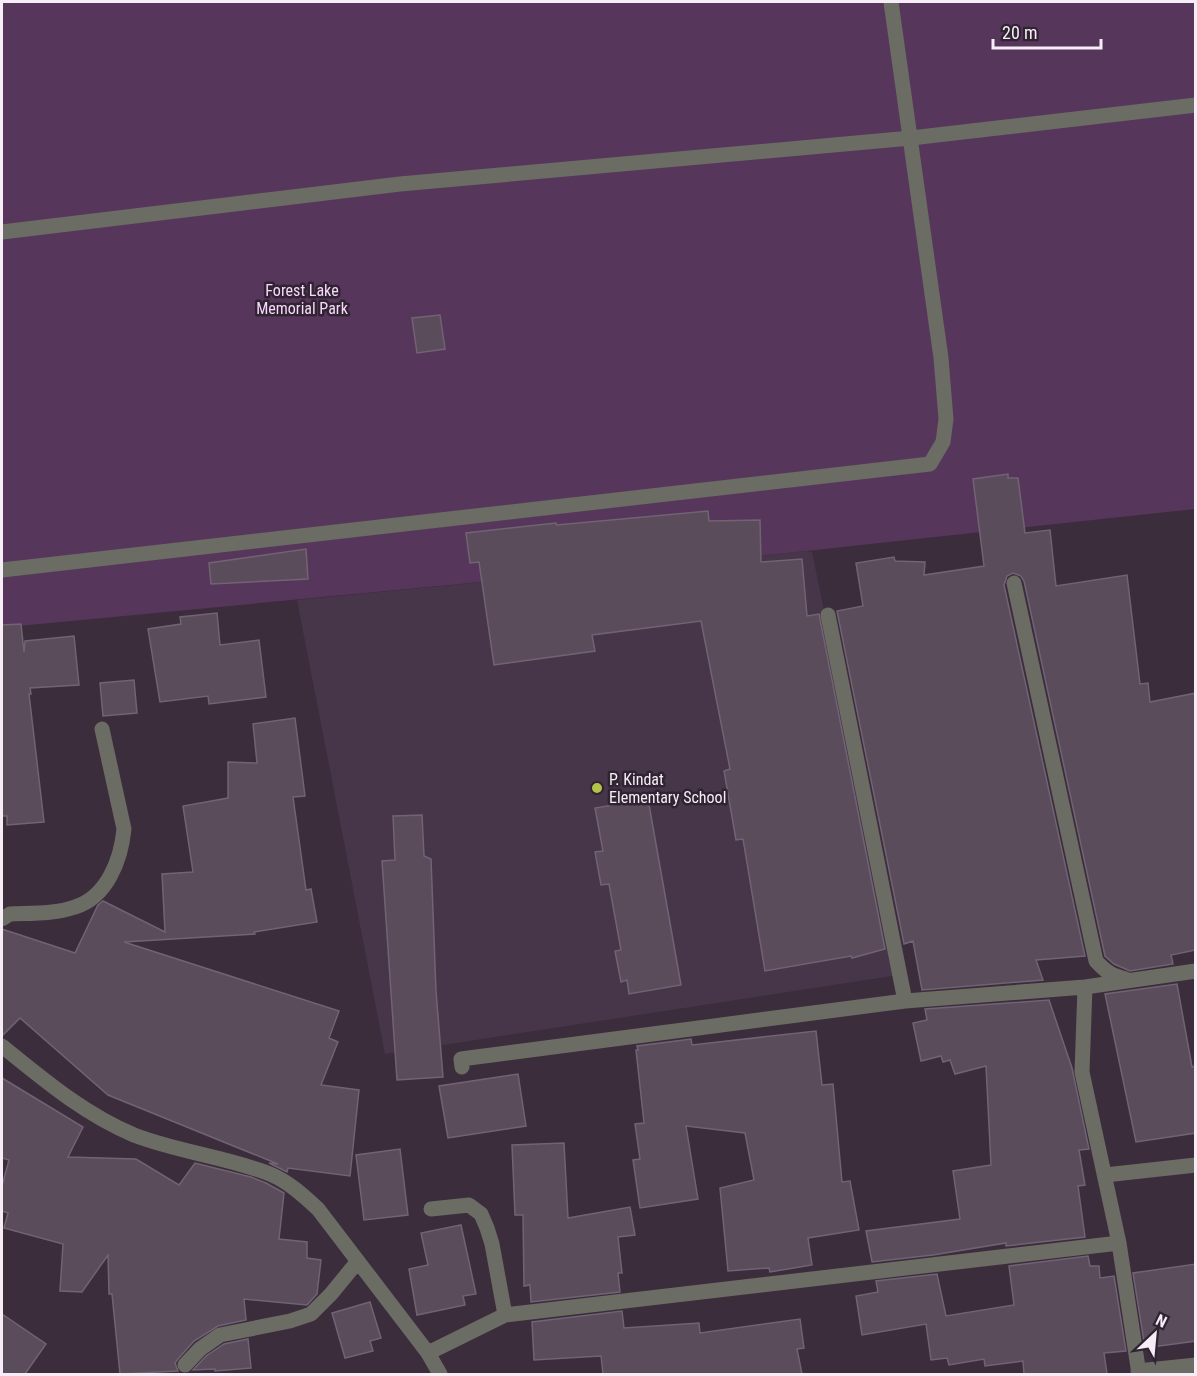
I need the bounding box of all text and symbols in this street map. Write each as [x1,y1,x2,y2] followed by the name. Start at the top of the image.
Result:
[993,12,1101,50] scale bar
[1002,22,1037,43] text: 20 m
[256,281,349,318] park label: Forest Lake Memorial Park
[609,770,726,807] place label: P. Kindat Elementary School
[590,781,604,795] marker: P. Kindat Elementary School
[1125,1304,1185,1364] north arrow
[1153,1310,1170,1332] text: N

